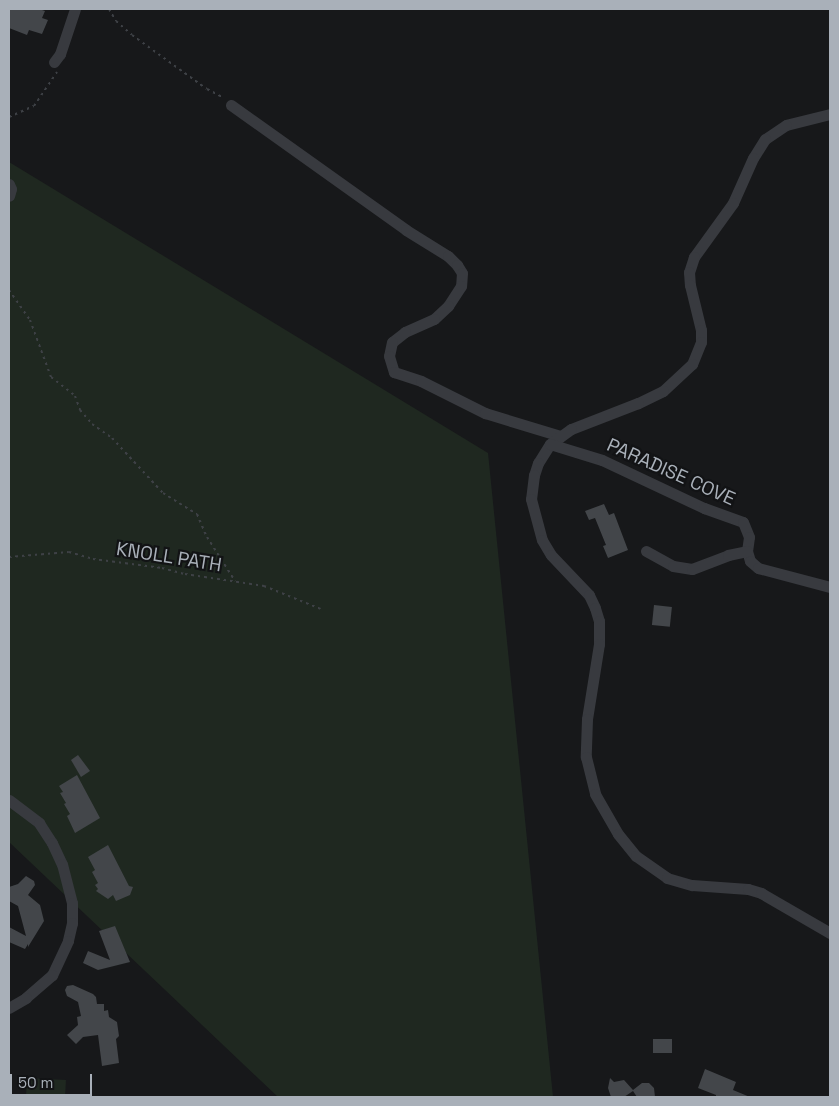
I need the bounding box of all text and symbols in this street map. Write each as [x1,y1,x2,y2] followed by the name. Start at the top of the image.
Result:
[603,434,739,510] street label: PARADISE COVE
[114,537,224,577] street label: KNOLL PATH
[12,1064,95,1096] scale bar
[18,1073,53,1092] text: 50 m

